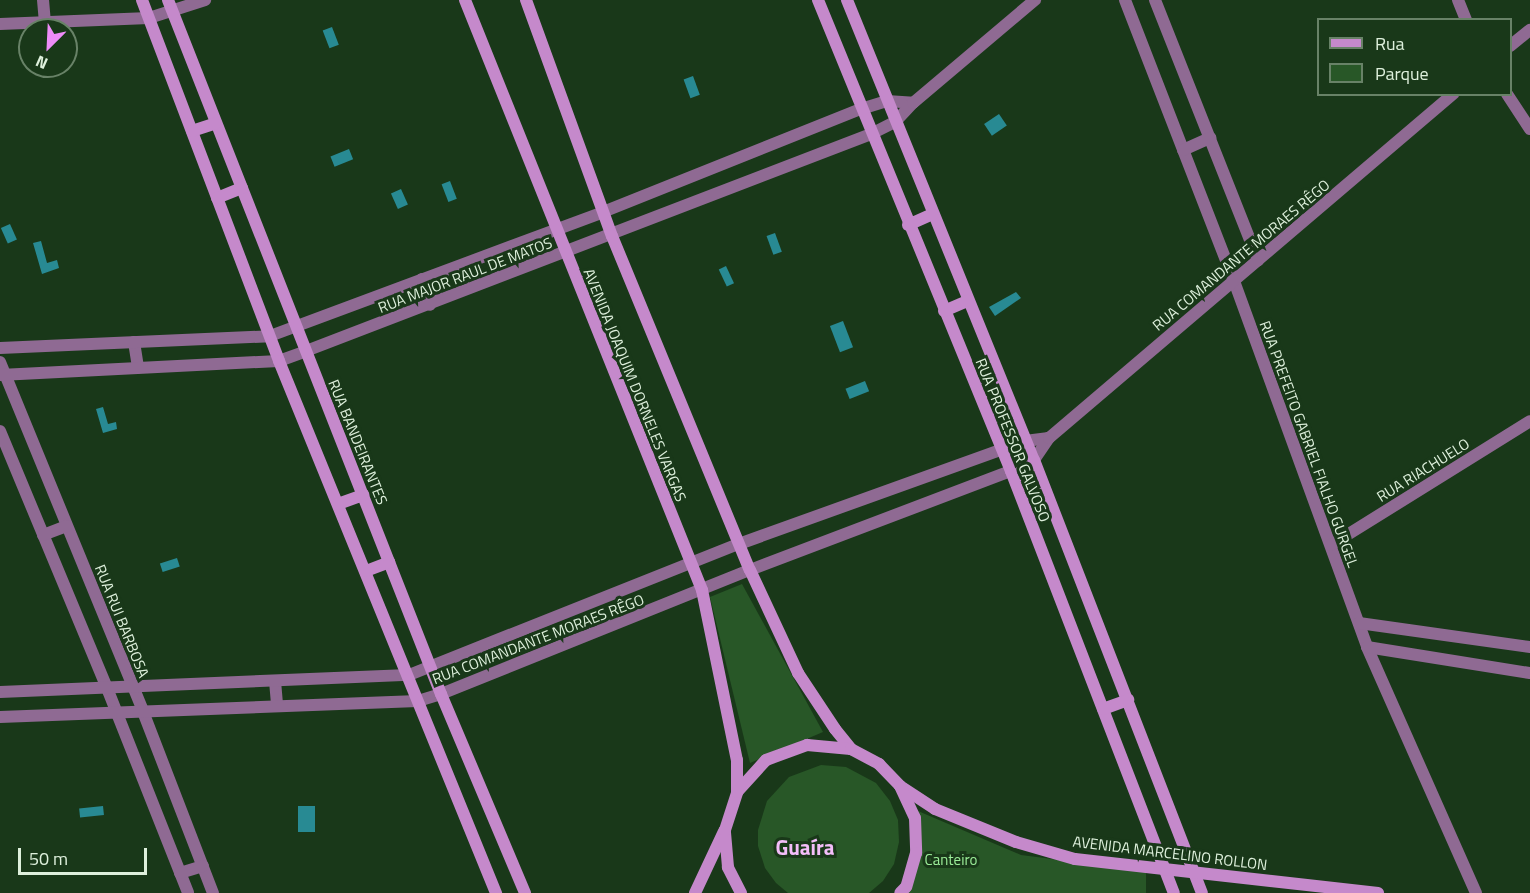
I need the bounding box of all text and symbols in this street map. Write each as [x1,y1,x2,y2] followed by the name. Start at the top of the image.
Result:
[18,18,78,78] north arrow
[1317,18,1512,96] legend
[1375,30,1405,57] text: Rua
[32,49,51,76] text: N
[1375,60,1429,87] text: Parque
[1149,176,1333,334] street label: RUA COMANDANTE MORAES RÊGO
[375,233,555,317] street label: RUA MAJOR RAUL DE MATOS
[580,266,690,504] street label: AVENIDA JOAQUIM DORNELES VARGAS
[1256,318,1362,570] street label: RUA PREFEITO GABRIEL FIALHO GURGEL
[972,356,1054,524] street label: RUA PROFESSOR GALVOSO
[325,377,391,507] street label: RUA BANDEIRANTES
[1373,434,1473,506] street label: RUA RIACHUELO
[91,562,153,680] street label: RUA RUI BARBOSA
[430,590,646,688] street label: RUA COMANDANTE MORAES RÊGO
[1072,832,1268,874] street label: AVENIDA MARCELINO ROLLON
[775,834,835,860] district label: Guaíra
[21,836,150,874] scale bar
[29,845,68,872] text: 50 m
[925,851,977,869] park label: Canteiro

